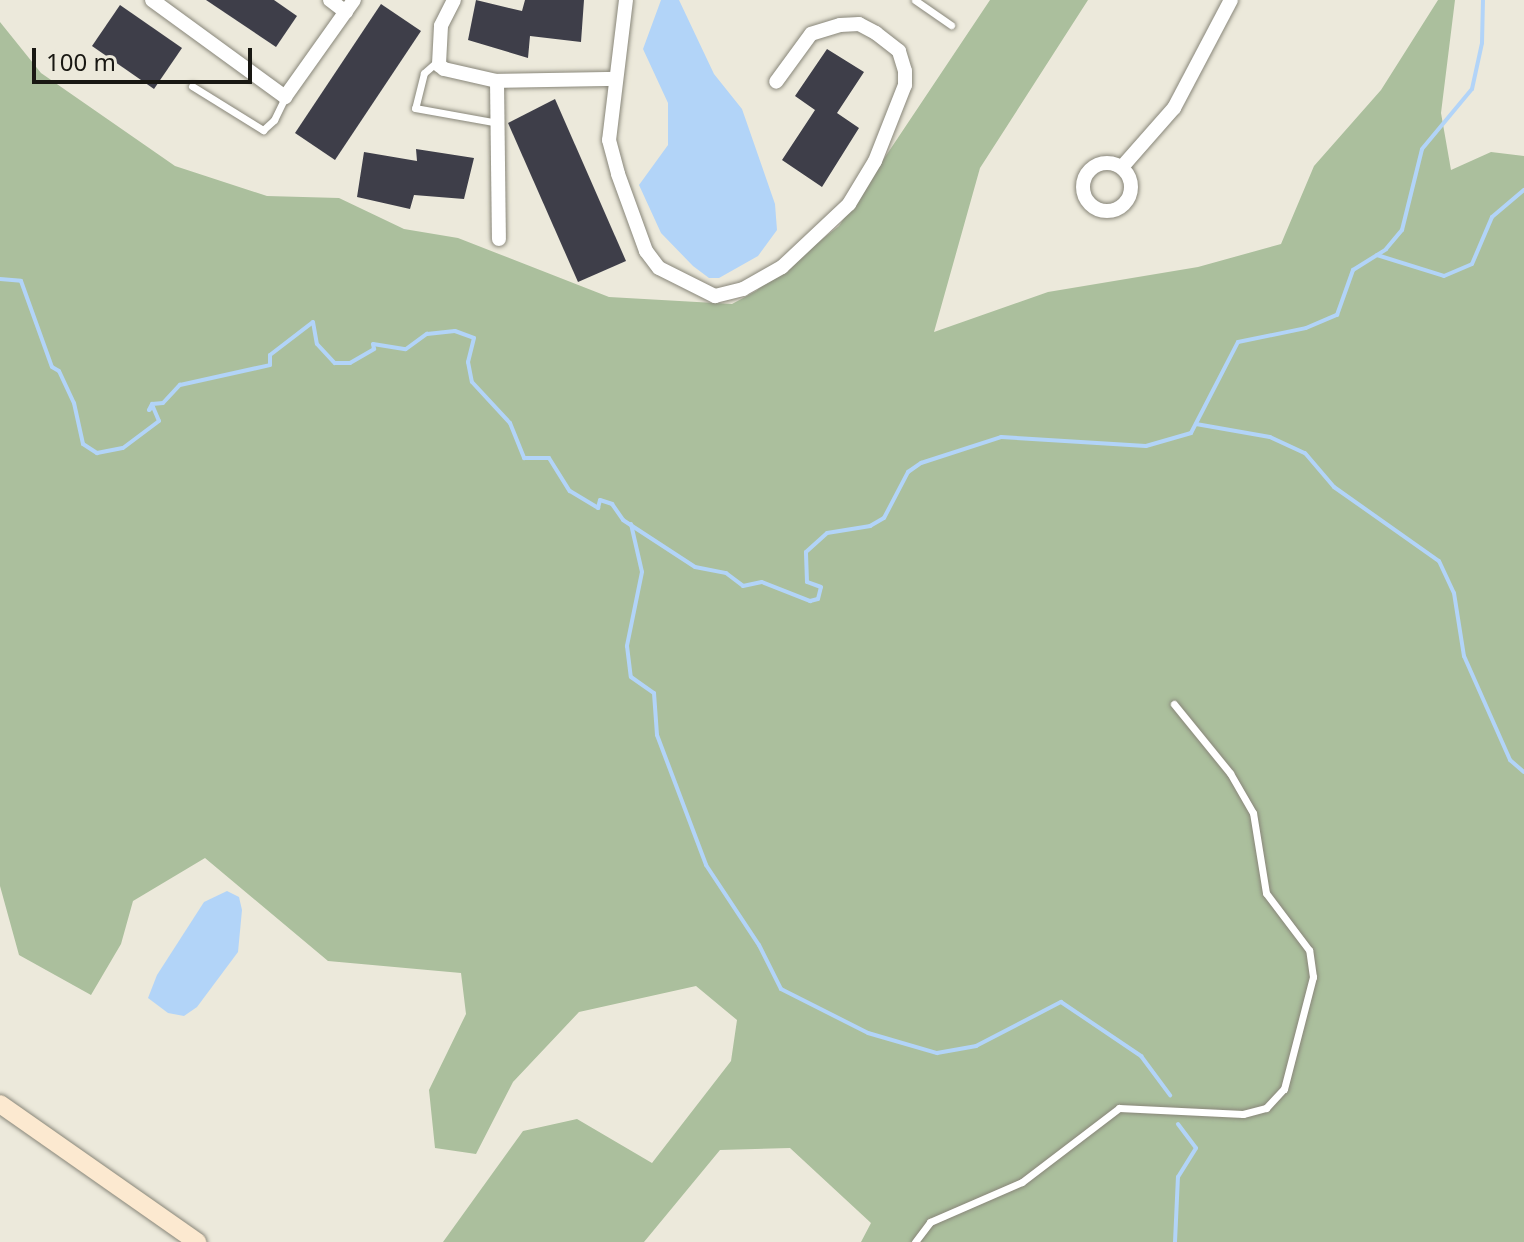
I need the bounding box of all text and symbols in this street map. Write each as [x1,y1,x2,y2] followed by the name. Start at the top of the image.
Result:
[36,32,256,82] scale bar
[46,45,116,78] text: 100 m

